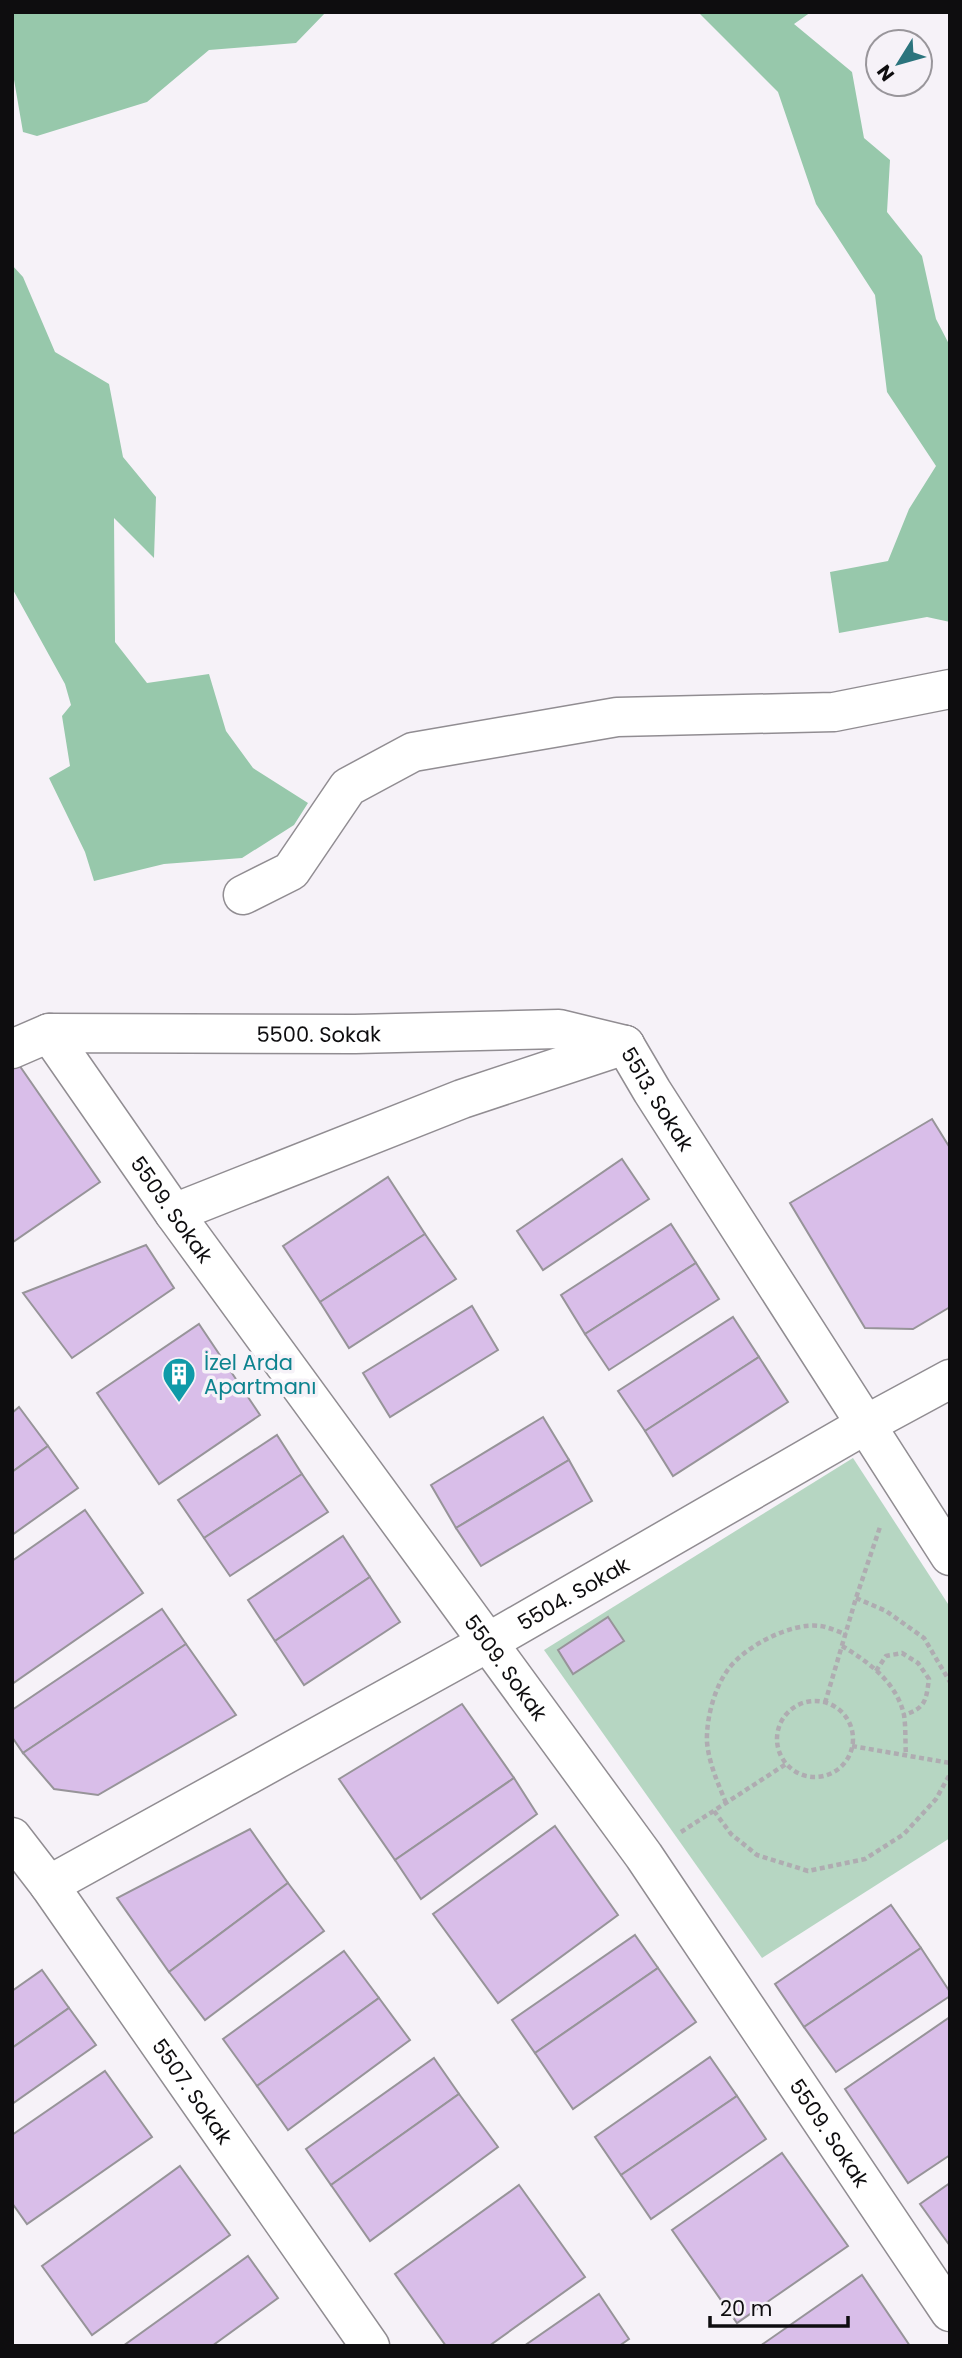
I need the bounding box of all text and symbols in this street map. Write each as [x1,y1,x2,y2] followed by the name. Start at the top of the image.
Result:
[864,28,934,98] north arrow
[871,59,901,87] text: N
[256,1019,381,1049] street label: 5500. Sokak
[615,1041,701,1156] street label: 5513. Sokak
[124,1150,220,1269] street label: 5509. Sokak
[204,1348,316,1401] place label: İzel Arda Apartmanı
[160,1355,198,1404] building icon: İzel Arda Apartmanı
[512,1549,635,1637] street label: 5504. Sokak
[458,1609,555,1726] street label: 5509. Sokak
[146,2033,240,2150] street label: 5507. Sokak
[783,2073,877,2193] street label: 5509. Sokak
[710,2284,848,2328] scale bar
[720,2294,773,2323] text: 20 m

